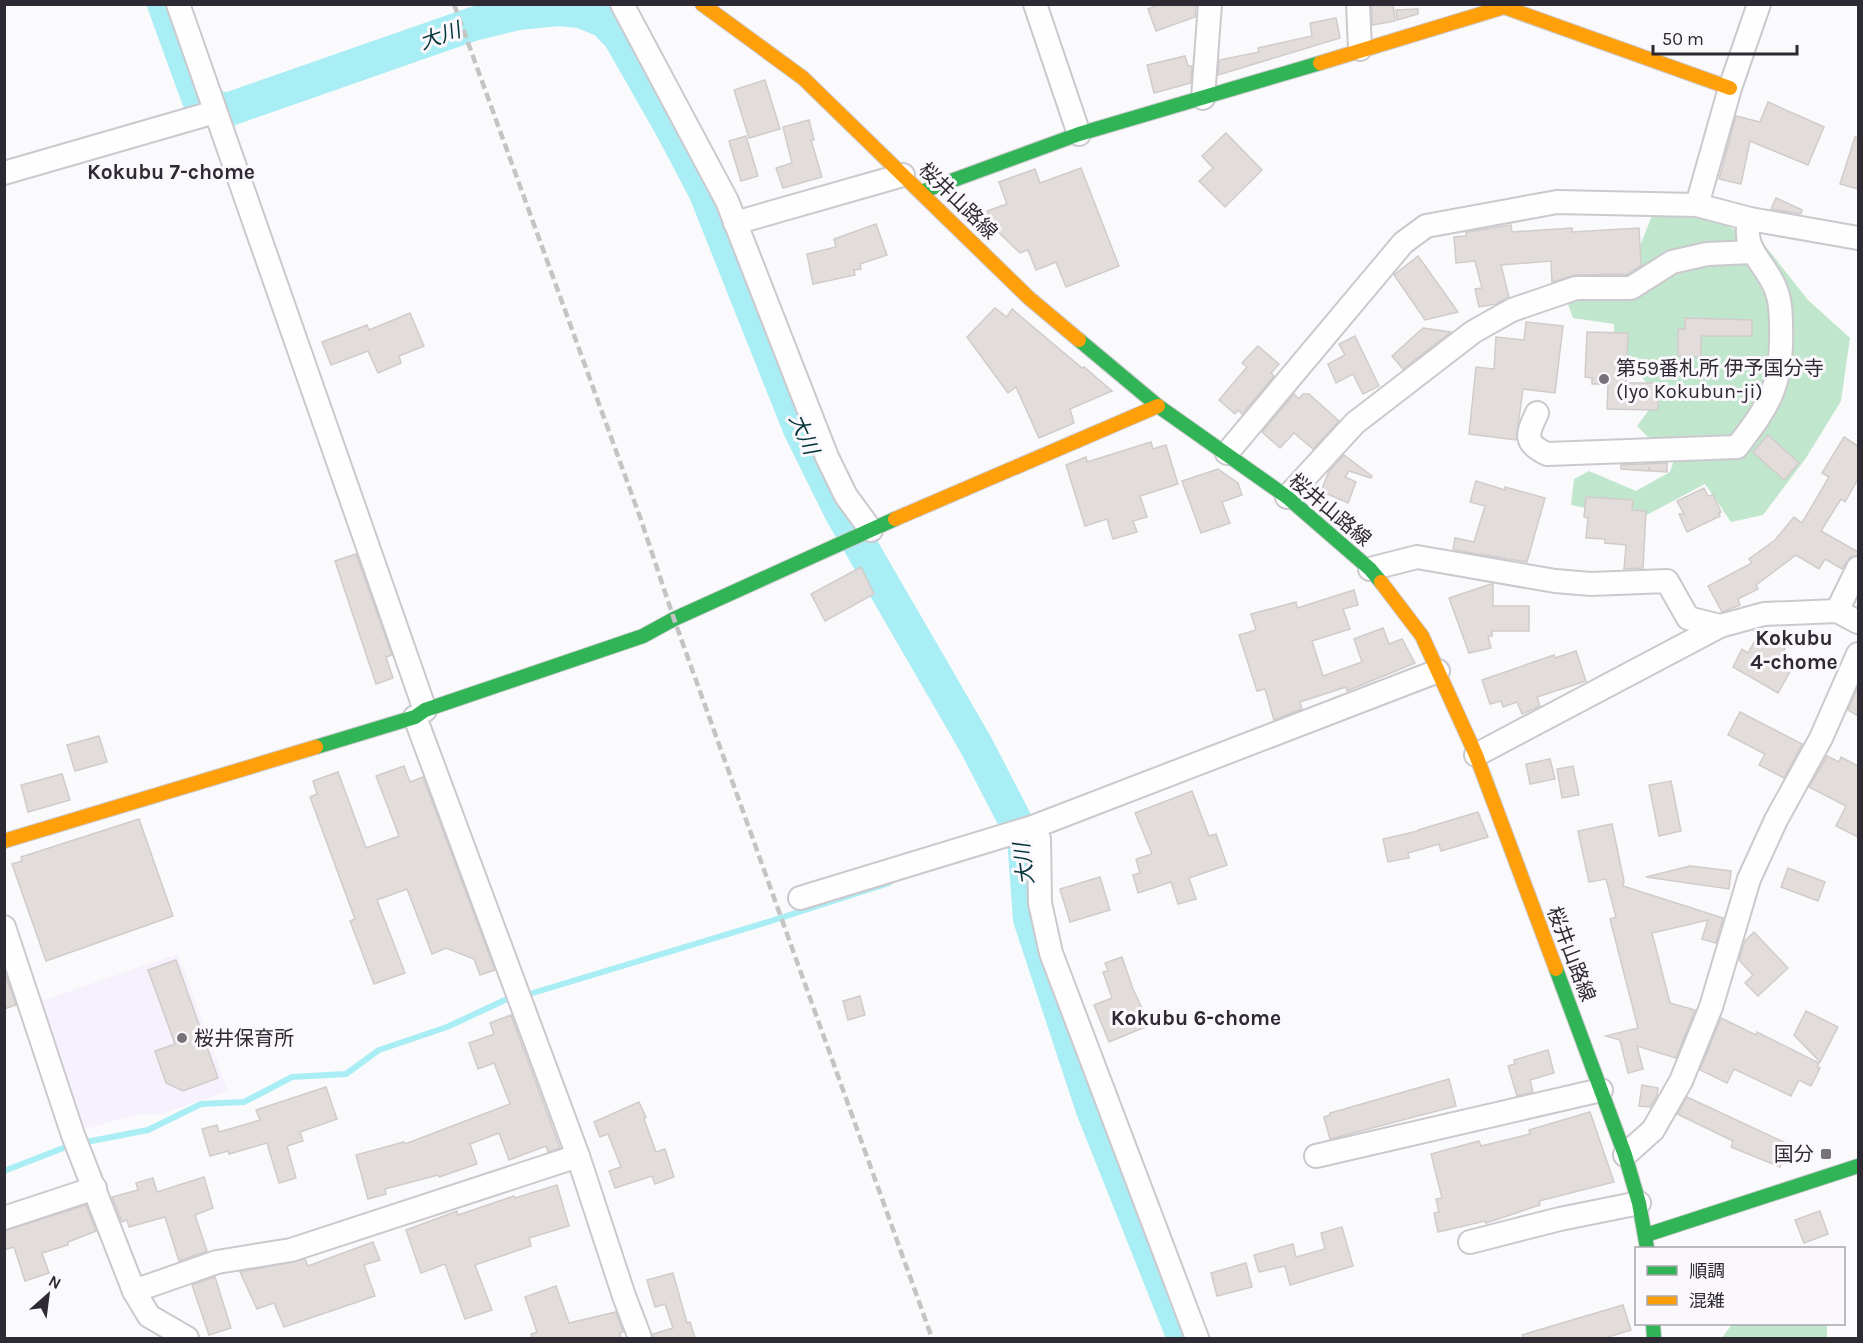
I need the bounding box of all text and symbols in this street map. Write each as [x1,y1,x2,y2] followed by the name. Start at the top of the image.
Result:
[416,17,466,54] water label: 大川
[1653,18,1797,56] scale bar
[1662,28,1704,50] text: 50 m
[914,158,1002,244] street label: 桜井山路線
[87,160,255,184] district label: Kokubu 7-chome
[1616,357,1824,403] place label: 第59番札所 伊予国分寺 (Iyo Kokubun-ji)
[1597,372,1611,386] marker: 第59番札所 伊予国分寺 (Iyo Kokubun-ji)
[784,410,824,460] water label: 大川
[1284,469,1376,551] street label: 桜井山路線
[1750,626,1838,674] district label: Kokubu 4-chome
[1009,840,1038,886] water label: 大川
[1542,903,1600,1005] street label: 桜井山路線
[1111,1006,1281,1030] district label: Kokubu 6-chome
[194,1027,294,1050] place label: 桜井保育所
[175,1031,189,1045] marker: 桜井保育所
[1774,1143,1814,1166] place label: 国分
[1819,1147,1833,1161] marker: 国分
[1635,1247,1845,1325] legend
[1689,1260,1725,1282] text: 順調
[18,1265,78,1325] north arrow
[45,1271,64,1293] text: N
[1689,1290,1725,1312] text: 混雑

